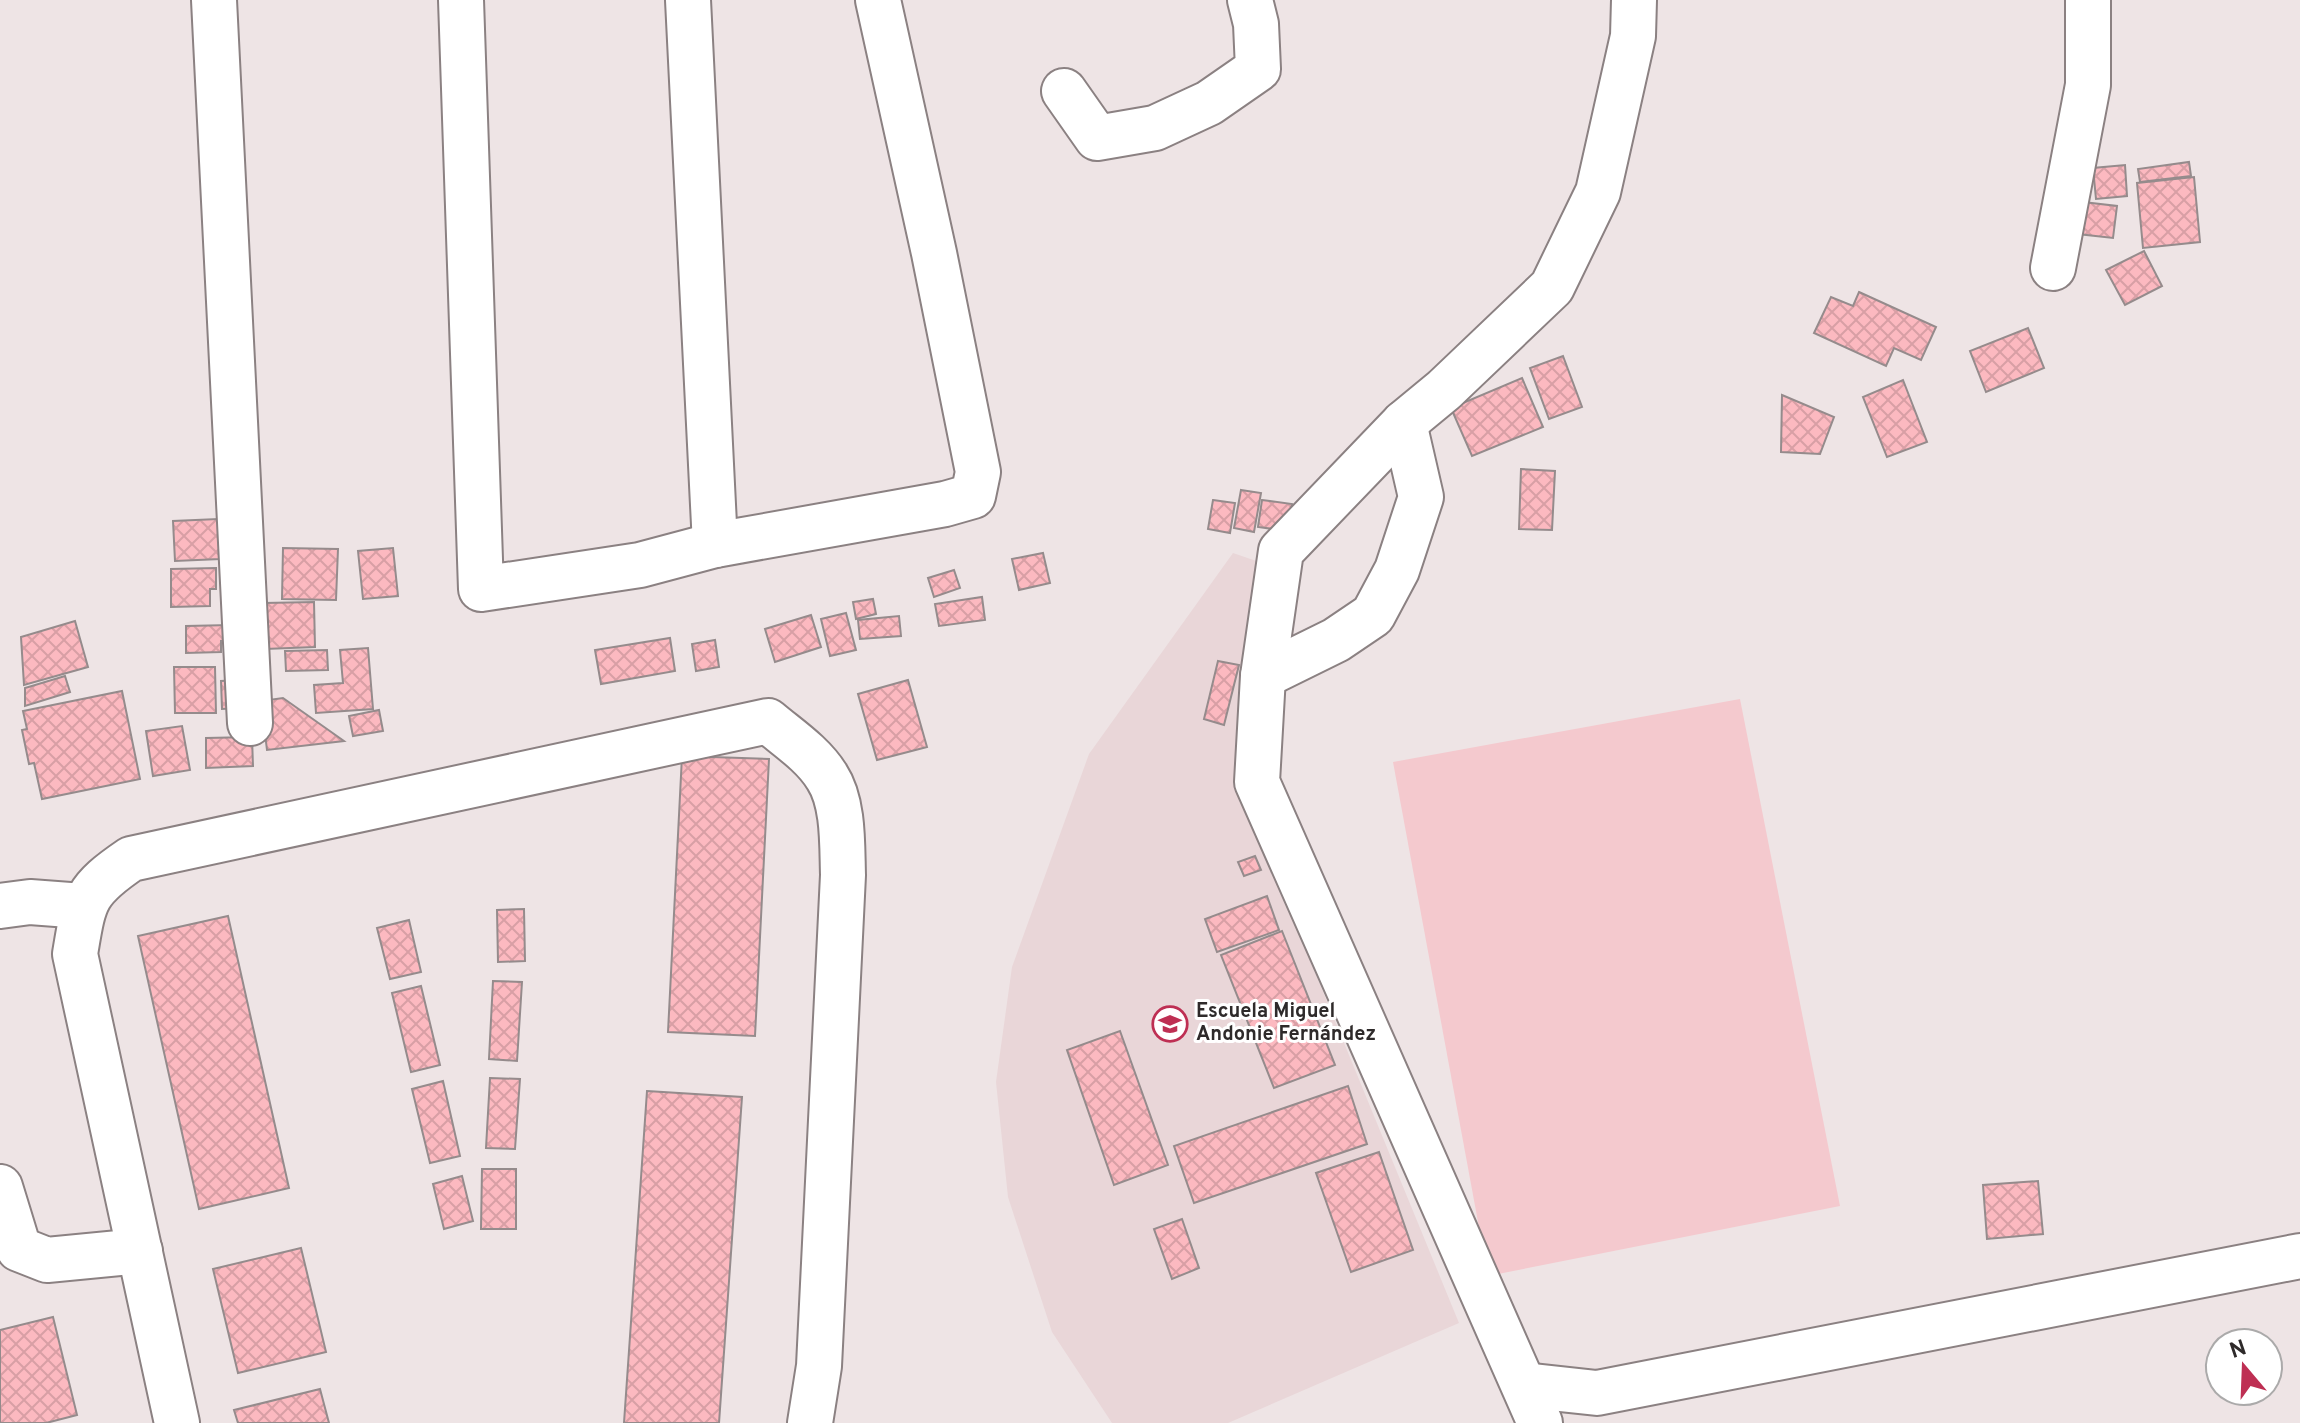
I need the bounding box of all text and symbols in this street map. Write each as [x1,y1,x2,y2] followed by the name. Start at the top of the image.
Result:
[1196,999,1376,1048] place label: Escuela Miguel Andonie Fernández
[1151,1005,1189,1043] school or university icon: Escuela Miguel Andonie Fernández
[2204,1327,2284,1407] north arrow
[2226,1335,2250,1366] text: N

